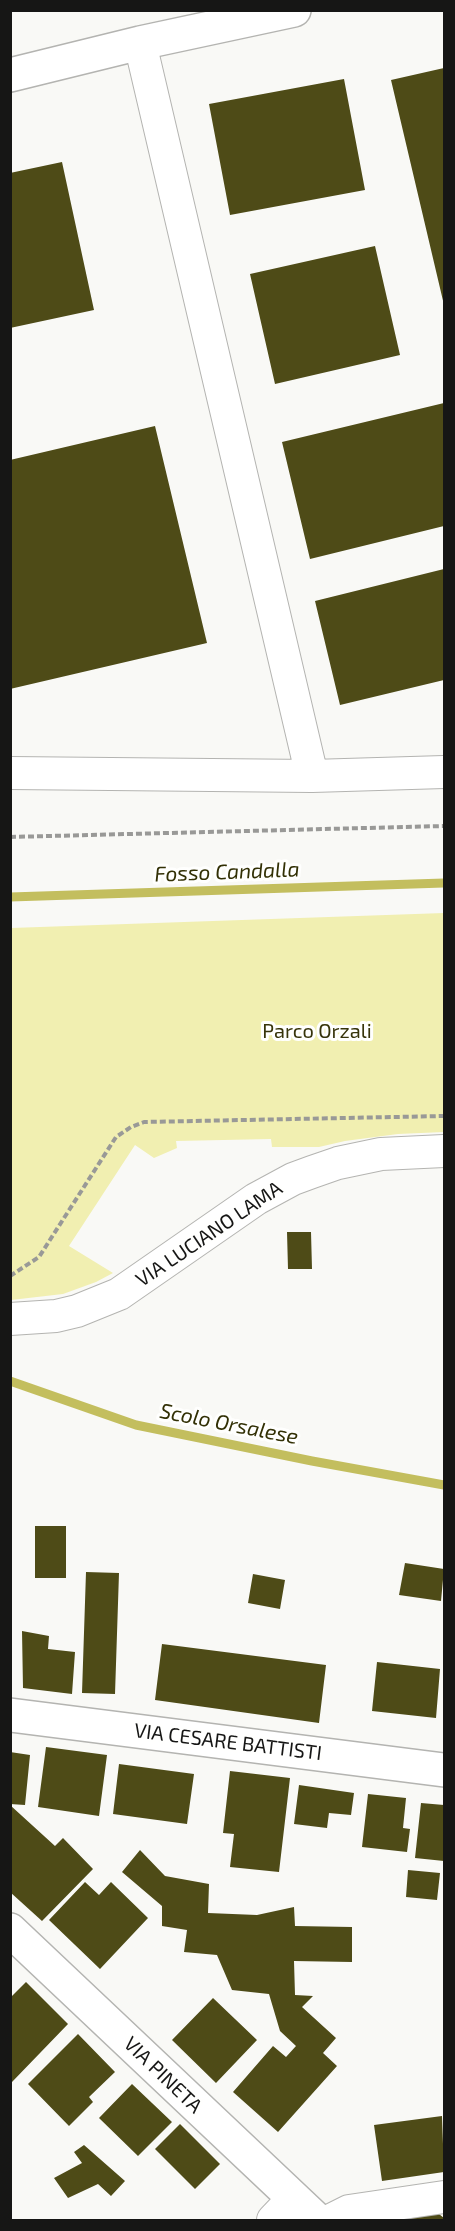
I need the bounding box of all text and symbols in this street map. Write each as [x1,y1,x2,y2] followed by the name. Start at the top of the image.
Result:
[154,857,300,887] water label: Fosso Candalla
[262,1019,372,1043] park label: Parco Orzali
[131,1176,287,1292] street label: VIA LUCIANO LAMA
[158,1398,300,1450] water label: Scolo Orsalese
[133,1719,323,1765] street label: VIA CESARE BATTISTI
[119,2032,207,2118] street label: VIA PINETA

